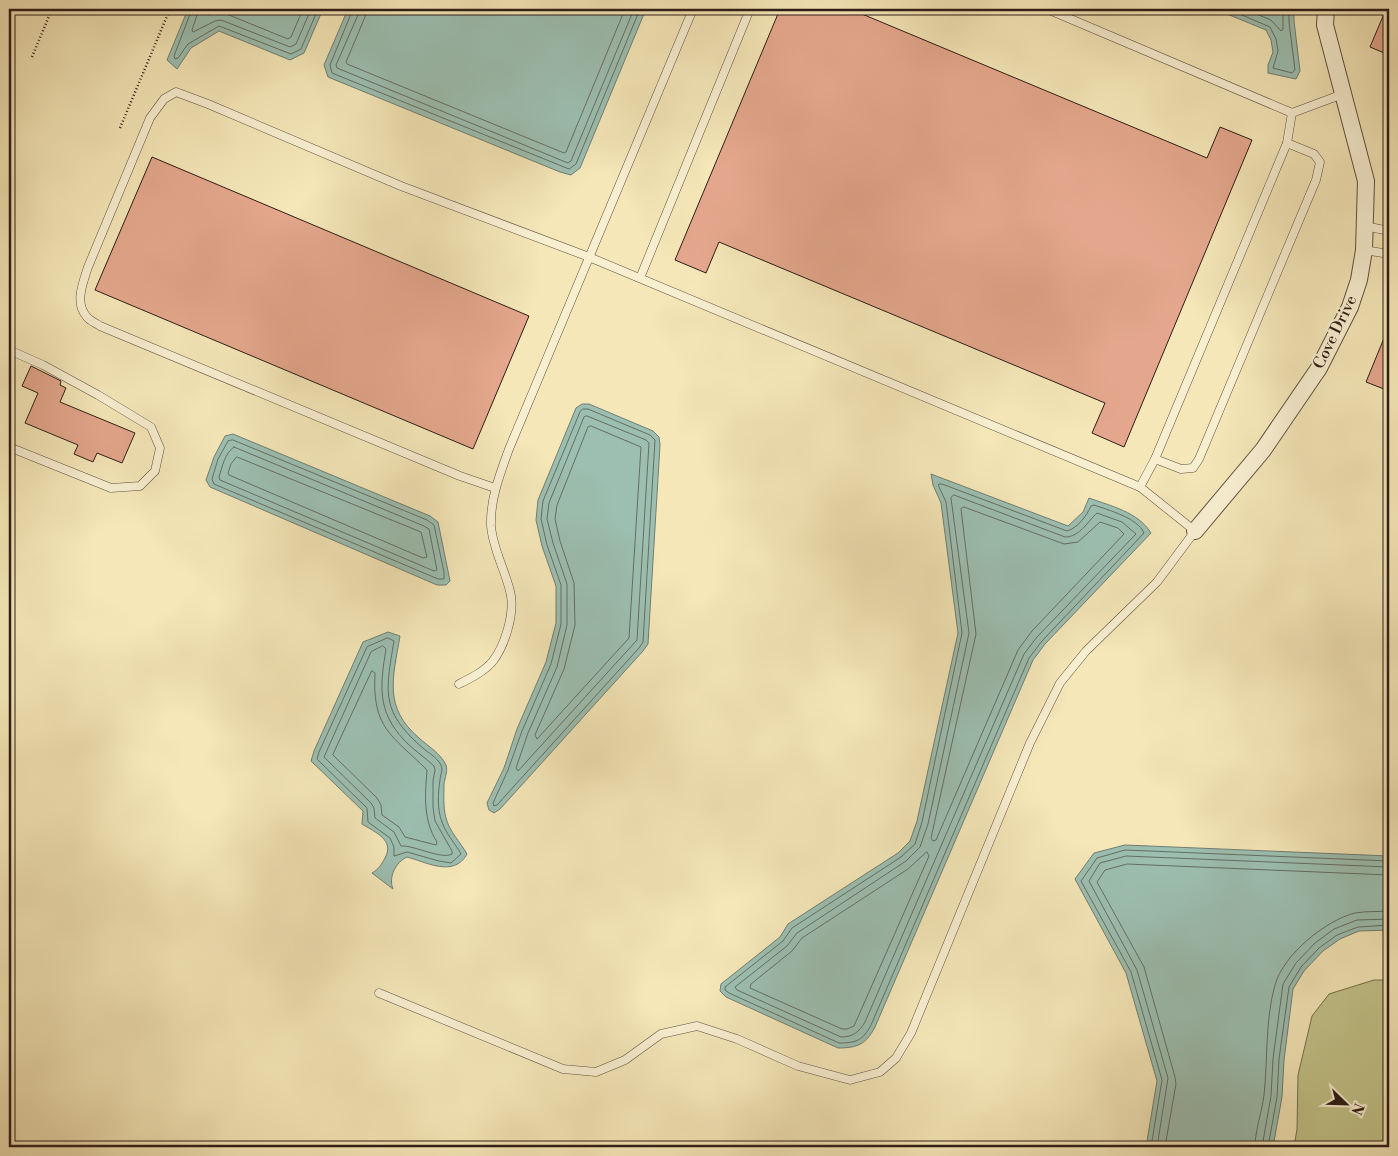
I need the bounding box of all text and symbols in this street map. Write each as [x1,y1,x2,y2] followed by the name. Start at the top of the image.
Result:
[1309,292,1361,372] street label: Cove Drive
[1320,1078,1370,1128] north arrow
[1347,1100,1367,1117] text: N

